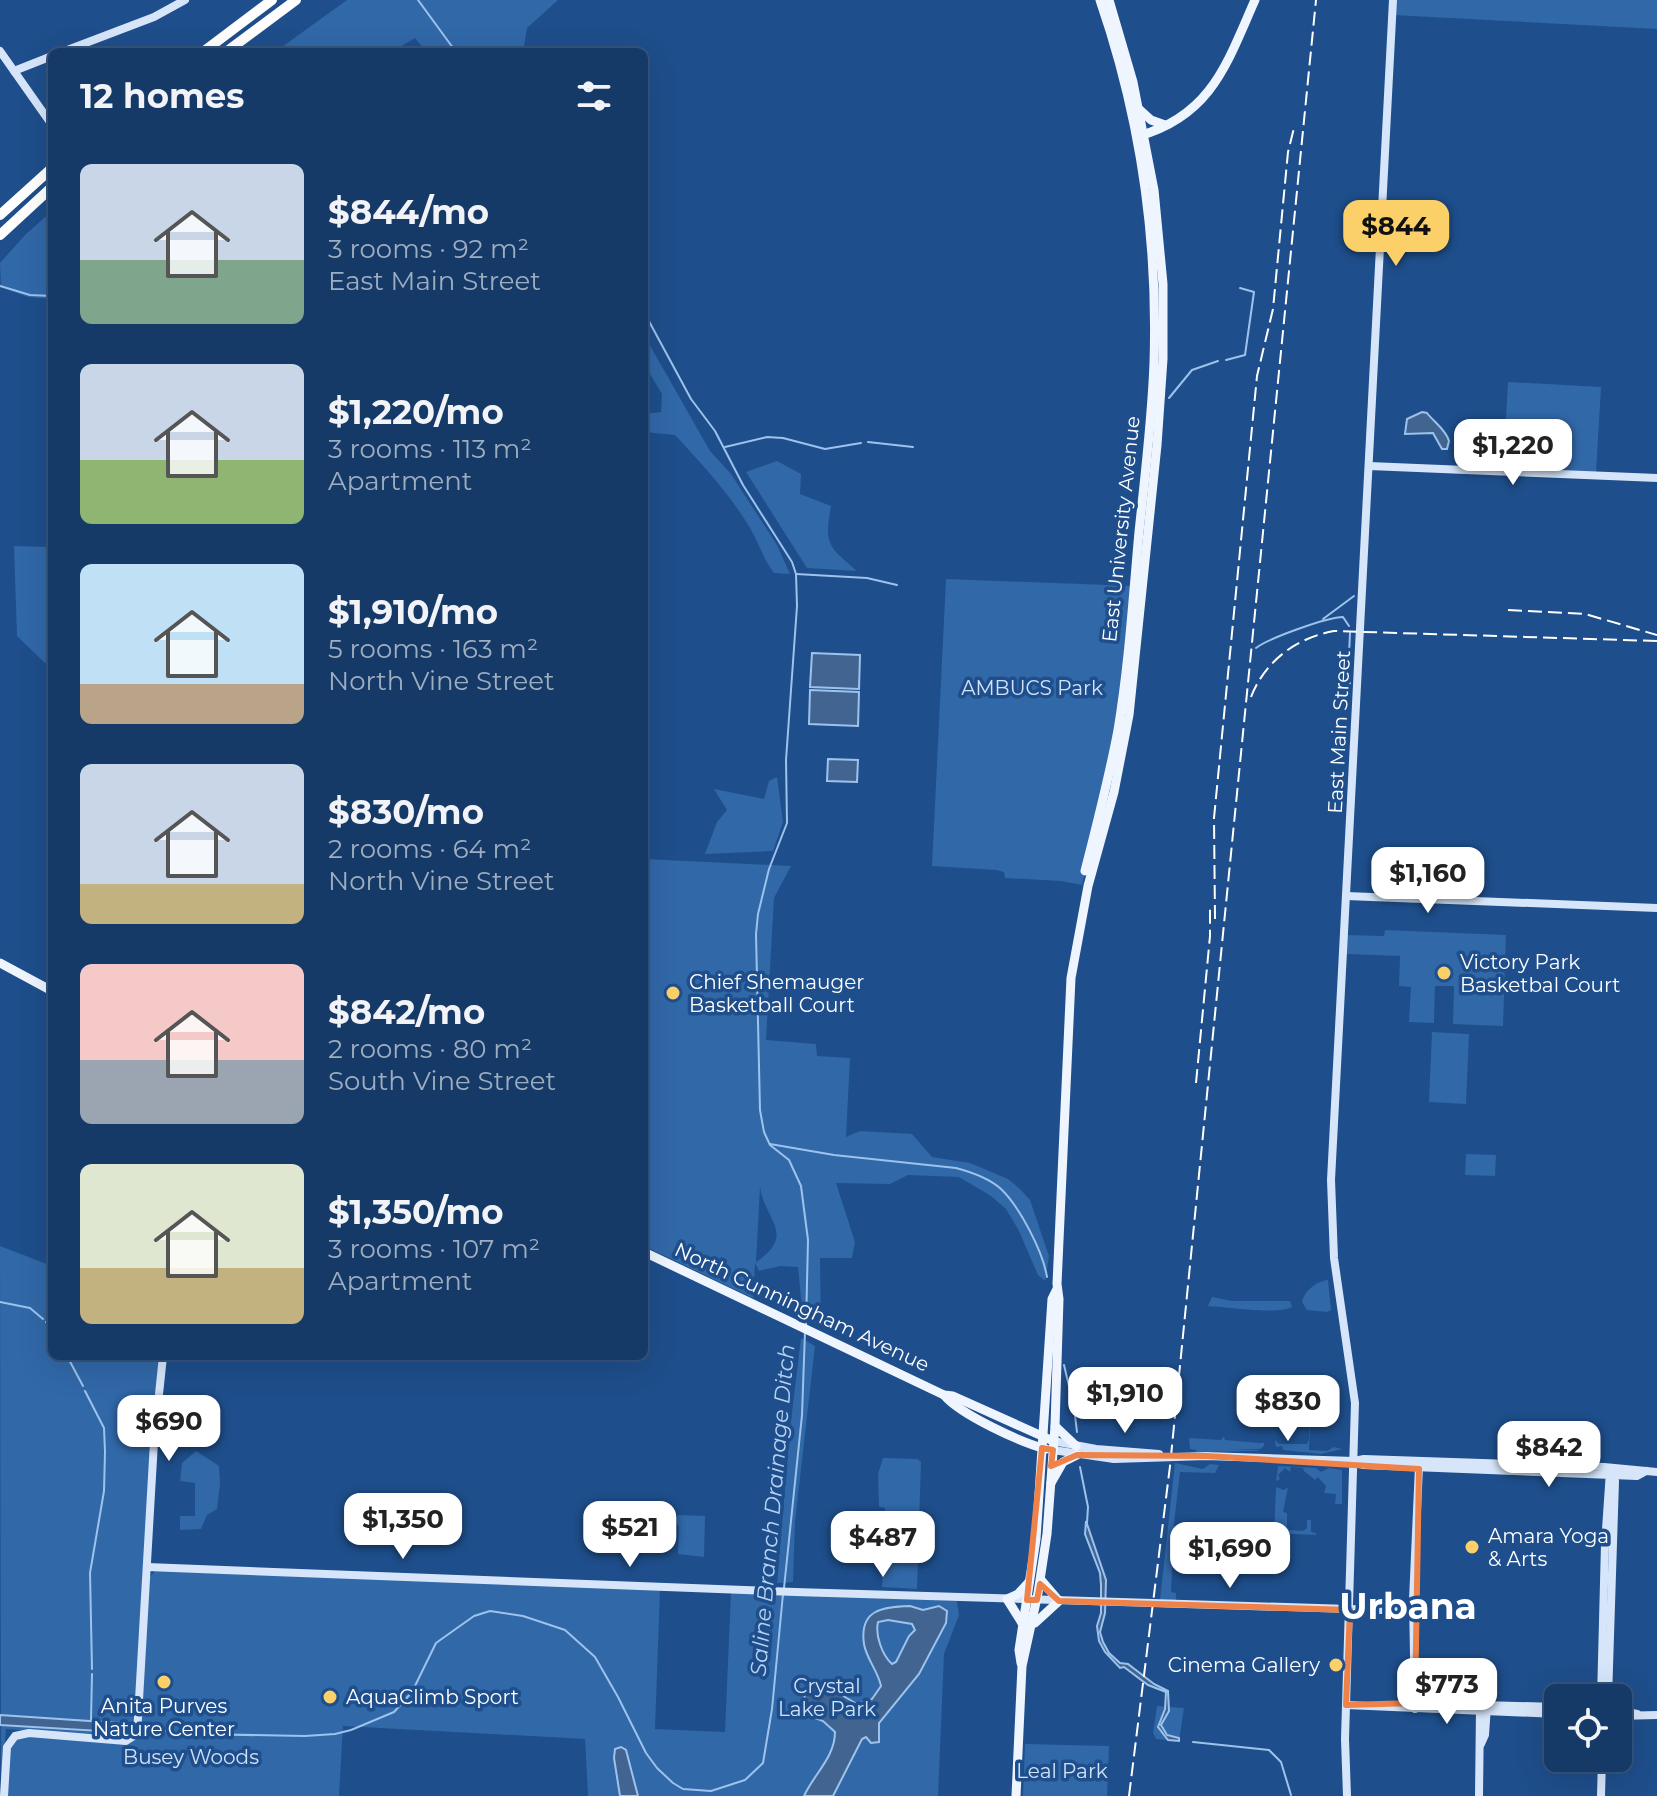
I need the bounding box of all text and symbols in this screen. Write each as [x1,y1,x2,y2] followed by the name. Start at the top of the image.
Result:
[572,74,616,118] icon: filters
[80,75,244,117] text: 12 homes
[328,191,489,233] text: $844/mo
[144,196,240,292] icon: home
[1349,200,1443,268] pin: $844
[1361,210,1431,242] text: $844
[328,233,529,265] text: 3 rooms · 92 m²
[328,265,541,297] text: East Main Street
[328,391,504,433] text: $1,220/mo
[144,396,240,492] icon: home
[1097,415,1145,643] street label: East University Avenue
[1448,419,1578,487] pin: $1,220
[1472,429,1554,461] text: $1,220
[328,433,532,465] text: 3 rooms · 113 m²
[328,465,472,497] text: Apartment
[328,591,498,633] text: $1,910/mo
[144,596,240,692] icon: home
[328,633,538,665] text: 5 rooms · 163 m²
[1323,650,1355,814] street label: East Main Street
[328,665,555,697] text: North Vine Street
[961,676,1103,700] park label: AMBUCS Park
[328,791,484,833] text: $830/mo
[144,796,240,892] icon: home
[328,833,531,865] text: 2 rooms · 64 m²
[1363,847,1493,915] pin: $1,160
[1389,857,1467,889] text: $1,160
[328,865,555,897] text: North Vine Street
[1460,950,1620,997] place label: Victory Park Basketbal Court
[1435,964,1453,982] marker: Victory Park Basketbal Court
[689,970,864,1017] place label: Chief Shemauger Basketball Court
[664,984,682,1002] marker: Chief Shemauger Basketball Court
[328,991,485,1033] text: $842/mo
[144,996,240,1092] icon: home
[328,1033,532,1065] text: 2 rooms · 80 m²
[328,1065,556,1097] text: South Vine Street
[328,1191,504,1233] text: $1,350/mo
[144,1196,240,1292] icon: home
[328,1233,540,1265] text: 3 rooms · 107 m²
[671,1237,933,1377] street label: North Cunningham Avenue
[328,1265,472,1297] text: Apartment
[745,1343,800,1677] water label: Saline Branch Drainage Ditch
[1060,1367,1190,1435] pin: $1,910
[1241,1375,1335,1443] pin: $830
[1086,1377,1164,1409] text: $1,910
[1255,1385,1321,1417] text: $830
[122,1395,216,1463] pin: $690
[135,1405,203,1437] text: $690
[1502,1421,1596,1489] pin: $842
[1515,1431,1583,1463] text: $842
[338,1493,468,1561] pin: $1,350
[583,1501,677,1569] pin: $521
[362,1503,444,1535] text: $1,350
[601,1511,659,1543] text: $521
[836,1511,930,1579] pin: $487
[849,1521,917,1553] text: $487
[1165,1522,1295,1590] pin: $1,690
[1488,1524,1609,1571] place label: Amara Yoga & Arts
[1188,1532,1272,1564] text: $1,690
[1463,1538,1481,1556] marker: Amara Yoga & Arts
[1339,1584,1477,1628] district label: Urbana
[1168,1653,1320,1677] place label: Cinema Gallery
[1327,1656,1345,1674] marker: Cinema Gallery
[1400,1658,1494,1726] pin: $773
[1415,1668,1479,1700] text: $773
[155,1673,173,1691] marker: Anita Purves Nature Center
[778,1674,876,1721] park label: Crystal Lake Park
[1544,1684,1632,1772] map controls
[1544,1684,1632,1772] button: locate
[346,1685,519,1709] place label: AquaClimb Sport
[321,1688,339,1706] marker: AquaClimb Sport
[93,1694,235,1741] place label: Anita Purves Nature Center
[123,1745,259,1769] park label: Busey Woods
[1016,1759,1108,1783] park label: Leal Park

